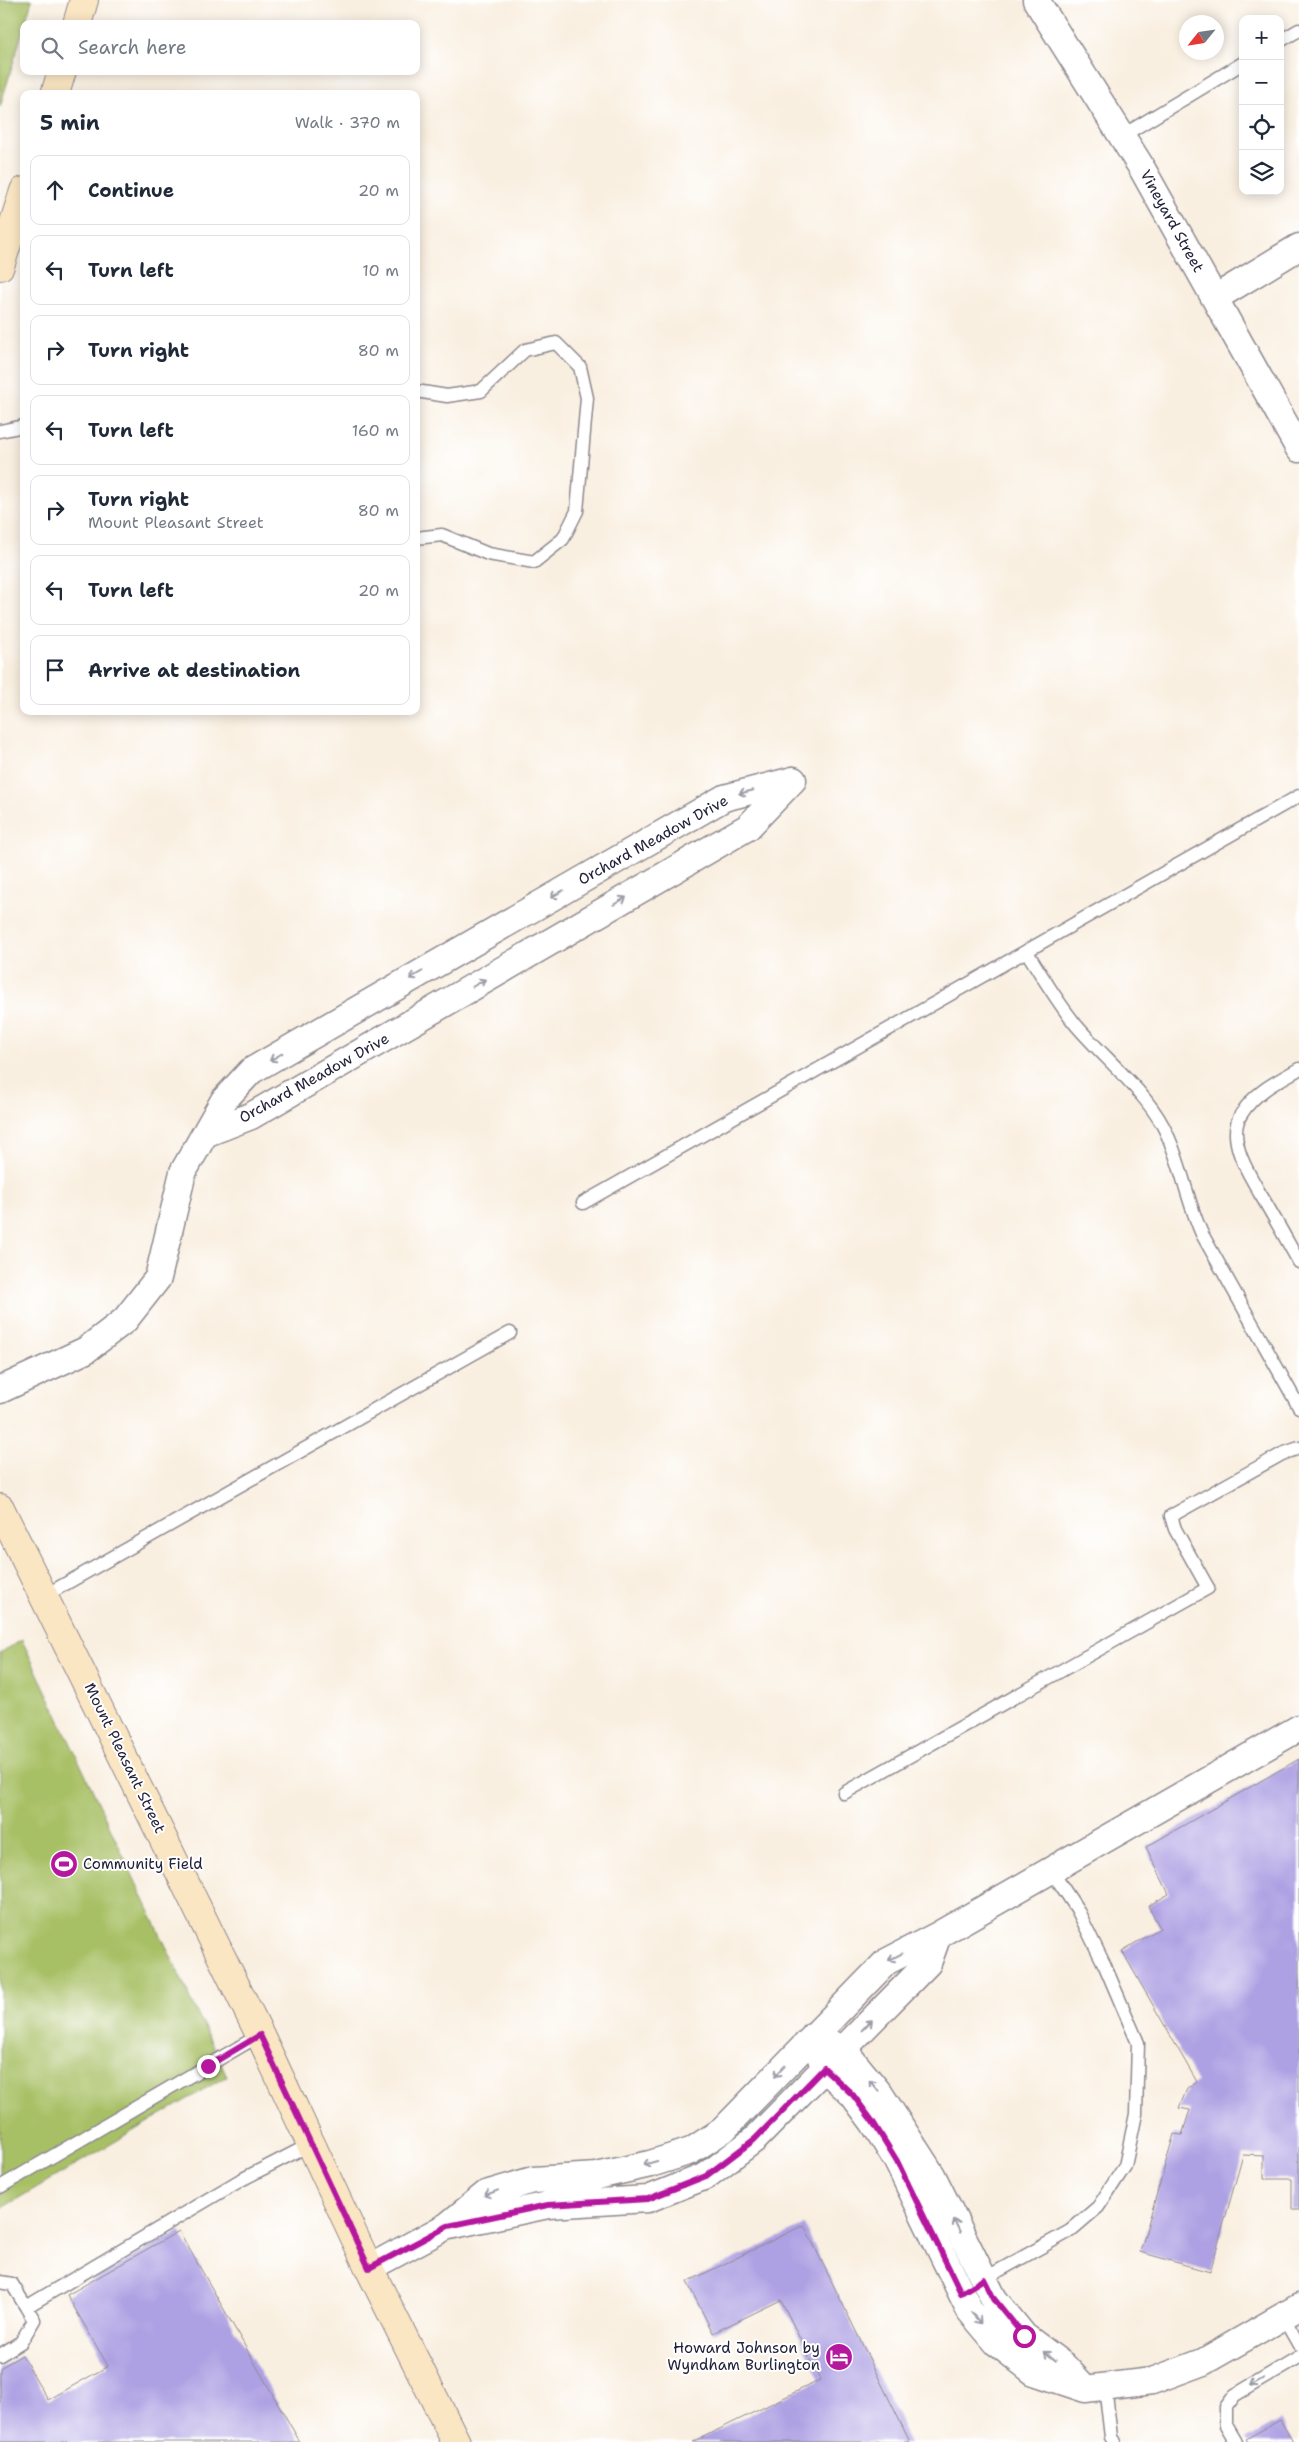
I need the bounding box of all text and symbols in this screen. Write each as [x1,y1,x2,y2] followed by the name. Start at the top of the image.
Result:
[1179,15,1224,60] north arrow
[1239,15,1284,195] map controls
[1239,15,1284,60] button: +
[20,20,420,75] search box
[38,34,66,62] icon: search
[78,35,187,60] text: Search here
[1239,60,1284,105] button: −
[1239,105,1284,150] button: locate
[40,109,100,137] text: 5 min
[295,112,400,133] text: Walk · 370 m
[1239,150,1284,195] button: layers
[1136,166,1208,276] street label: Vineyard Street
[41,176,69,204] icon: ahead
[88,178,174,203] text: Continue
[358,180,399,201] text: 20 m
[41,256,69,284] icon: left
[88,258,174,283] text: Turn left
[362,260,399,281] text: 10 m
[41,336,69,364] icon: right
[88,338,189,363] text: Turn right
[358,340,399,361] text: 80 m
[41,416,69,444] icon: left
[88,418,174,443] text: Turn left
[352,420,399,441] text: 160 m
[88,487,189,512] text: Turn right
[41,496,69,524] icon: right
[358,500,399,521] text: 80 m
[88,512,264,533] text: Mount Pleasant Street
[41,576,69,604] icon: left
[88,578,174,603] text: Turn left
[358,580,399,601] text: 20 m
[41,656,69,684] icon: arrive
[88,658,300,683] text: Arrive at destination
[738,788,754,797] one-way arrow
[574,790,732,890] street label: Orchard Meadow Drive
[551,890,565,900] one-way arrow
[612,896,627,906] one-way arrow
[410,971,424,981] one-way arrow
[472,977,486,987] one-way arrow
[235,1028,393,1128] street label: Orchard Meadow Drive
[269,1052,283,1062] one-way arrow
[80,1680,170,1836] street label: Mount Pleasant Street
[49,1849,79,1879] sports icon: Community Field
[83,1854,203,1874] place label: Community Field
[888,1953,903,1962] one-way arrow
[861,2019,873,2032] one-way arrow
[197,2055,220,2078] route end
[774,2065,786,2078] one-way arrow
[868,2080,880,2093] one-way arrow
[643,2159,659,2168] one-way arrow
[484,2189,499,2198] one-way arrow
[952,2219,961,2234] one-way arrow
[970,2311,981,2324] one-way arrow
[1013,2325,1036,2348] route start
[667,2338,820,2375] place label: Howard Johnson by Wyndham Burlington
[824,2342,854,2372] hotel icon: Howard Johnson by Wyndham Burlington
[1044,2350,1057,2361] one-way arrow
[1250,2377,1264,2387] one-way arrow

